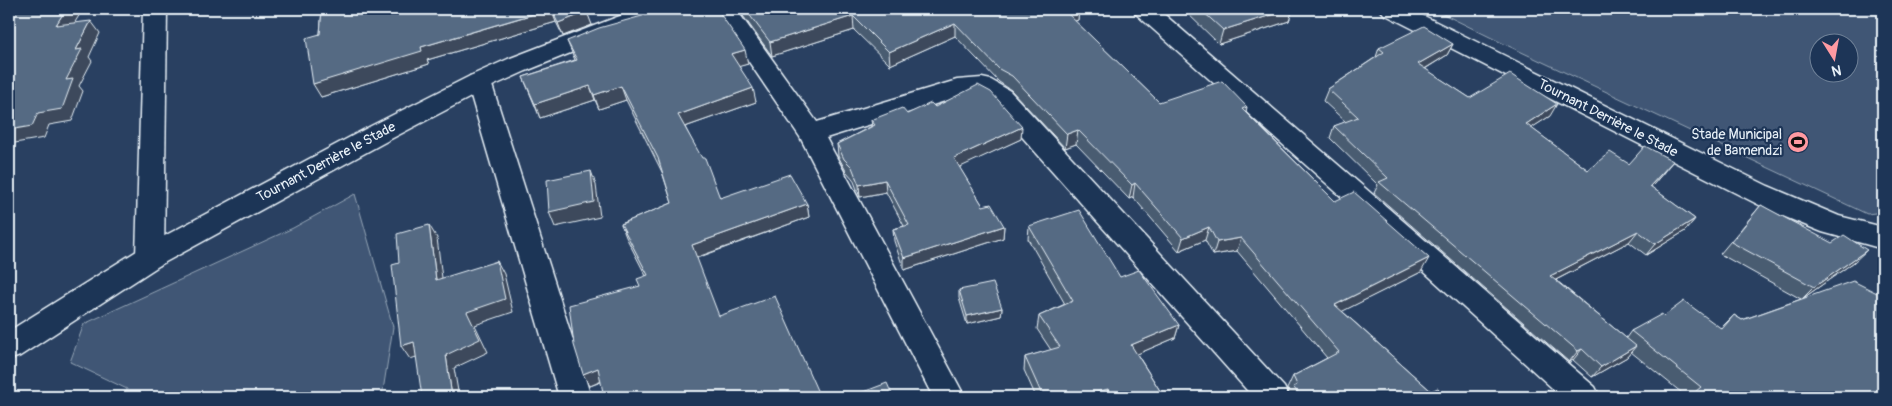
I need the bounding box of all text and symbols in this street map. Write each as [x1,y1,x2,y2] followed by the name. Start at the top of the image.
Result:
[1810,32,1860,82] north arrow
[1830,61,1843,80] text: N
[1535,75,1681,161] street label: Tournant Derrière le Stade
[254,118,398,206] street label: Tournant Derrière le Stade
[1691,126,1783,159] place label: Stade Municipal de Bamendzi
[1786,130,1810,154] sports icon: Stade Municipal de Bamendzi

